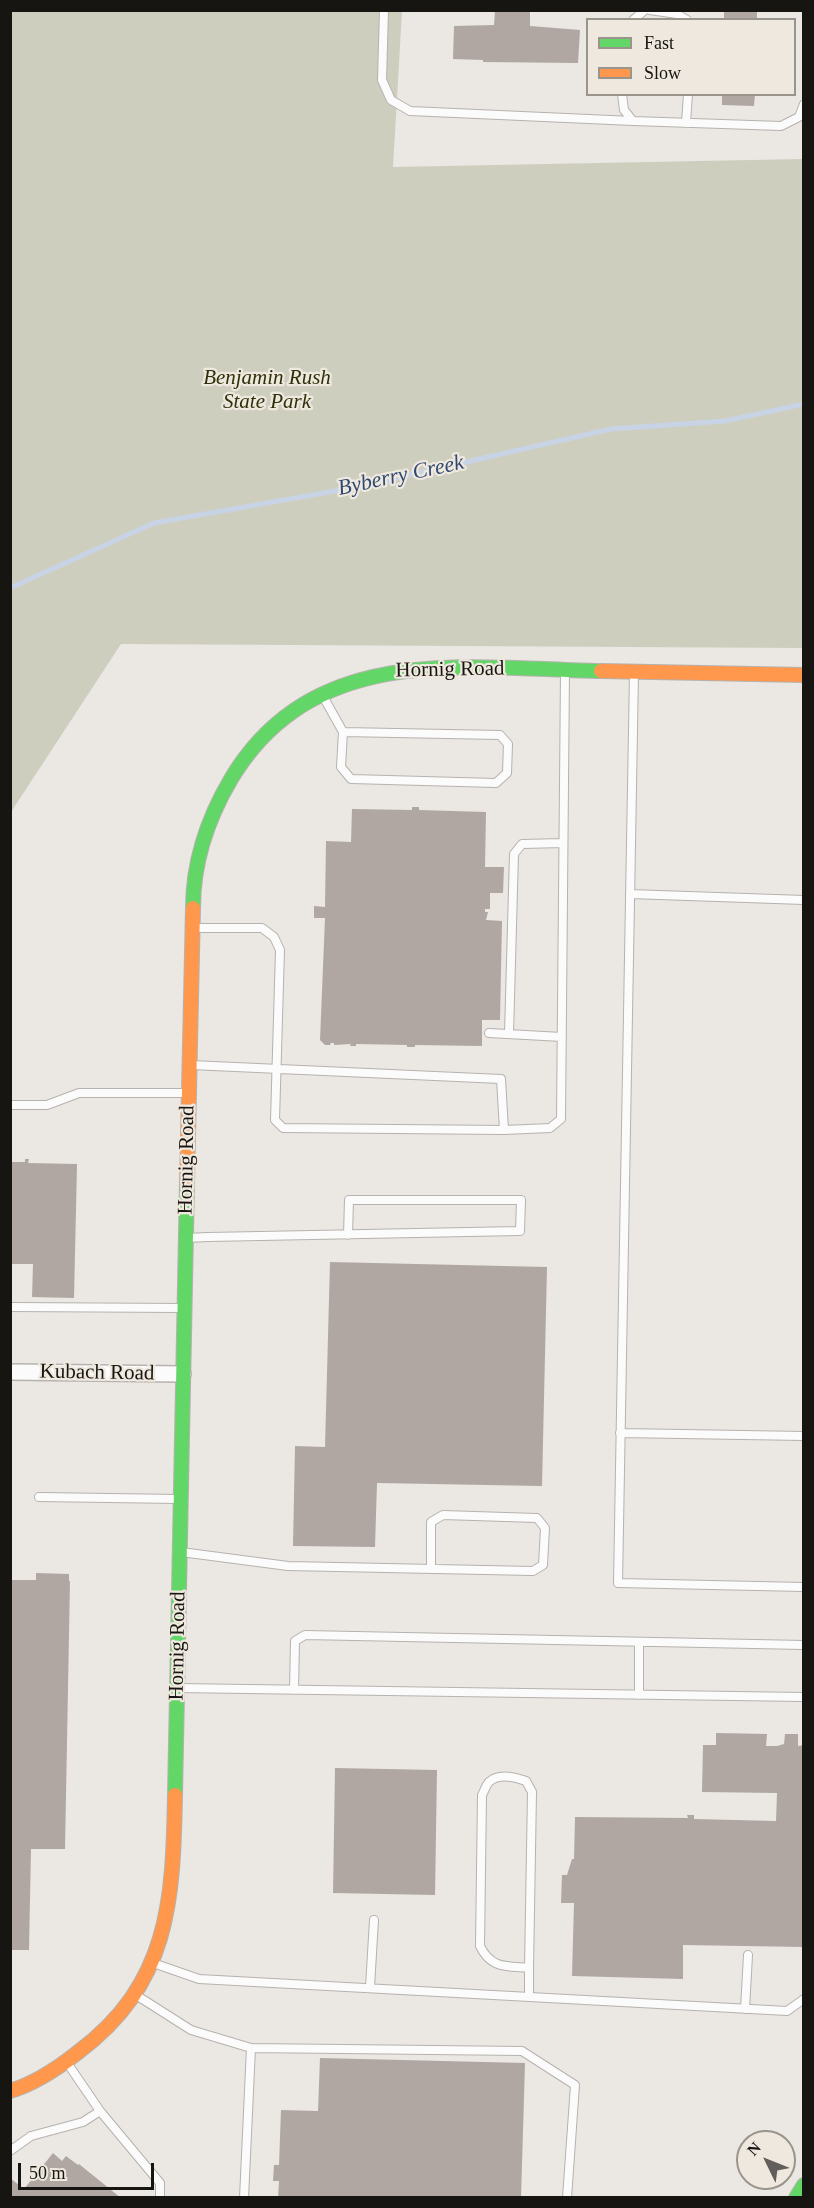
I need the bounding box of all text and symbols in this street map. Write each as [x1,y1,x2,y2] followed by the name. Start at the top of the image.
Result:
[586,18,796,96] legend
[644,33,674,53] text: Fast
[644,63,681,83] text: Slow
[203,365,331,415] park label: Benjamin Rush State Park
[336,450,466,502] water label: Byberry Creek
[395,656,505,684] street label: Hornig Road
[173,1105,201,1215] street label: Hornig Road
[39,1359,155,1387] street label: Kubach Road
[164,1591,192,1701] street label: Hornig Road
[736,2130,796,2190] north arrow
[744,2139,764,2159] text: N
[21,2151,158,2189] scale bar
[29,2163,66,2183] text: 50 m

